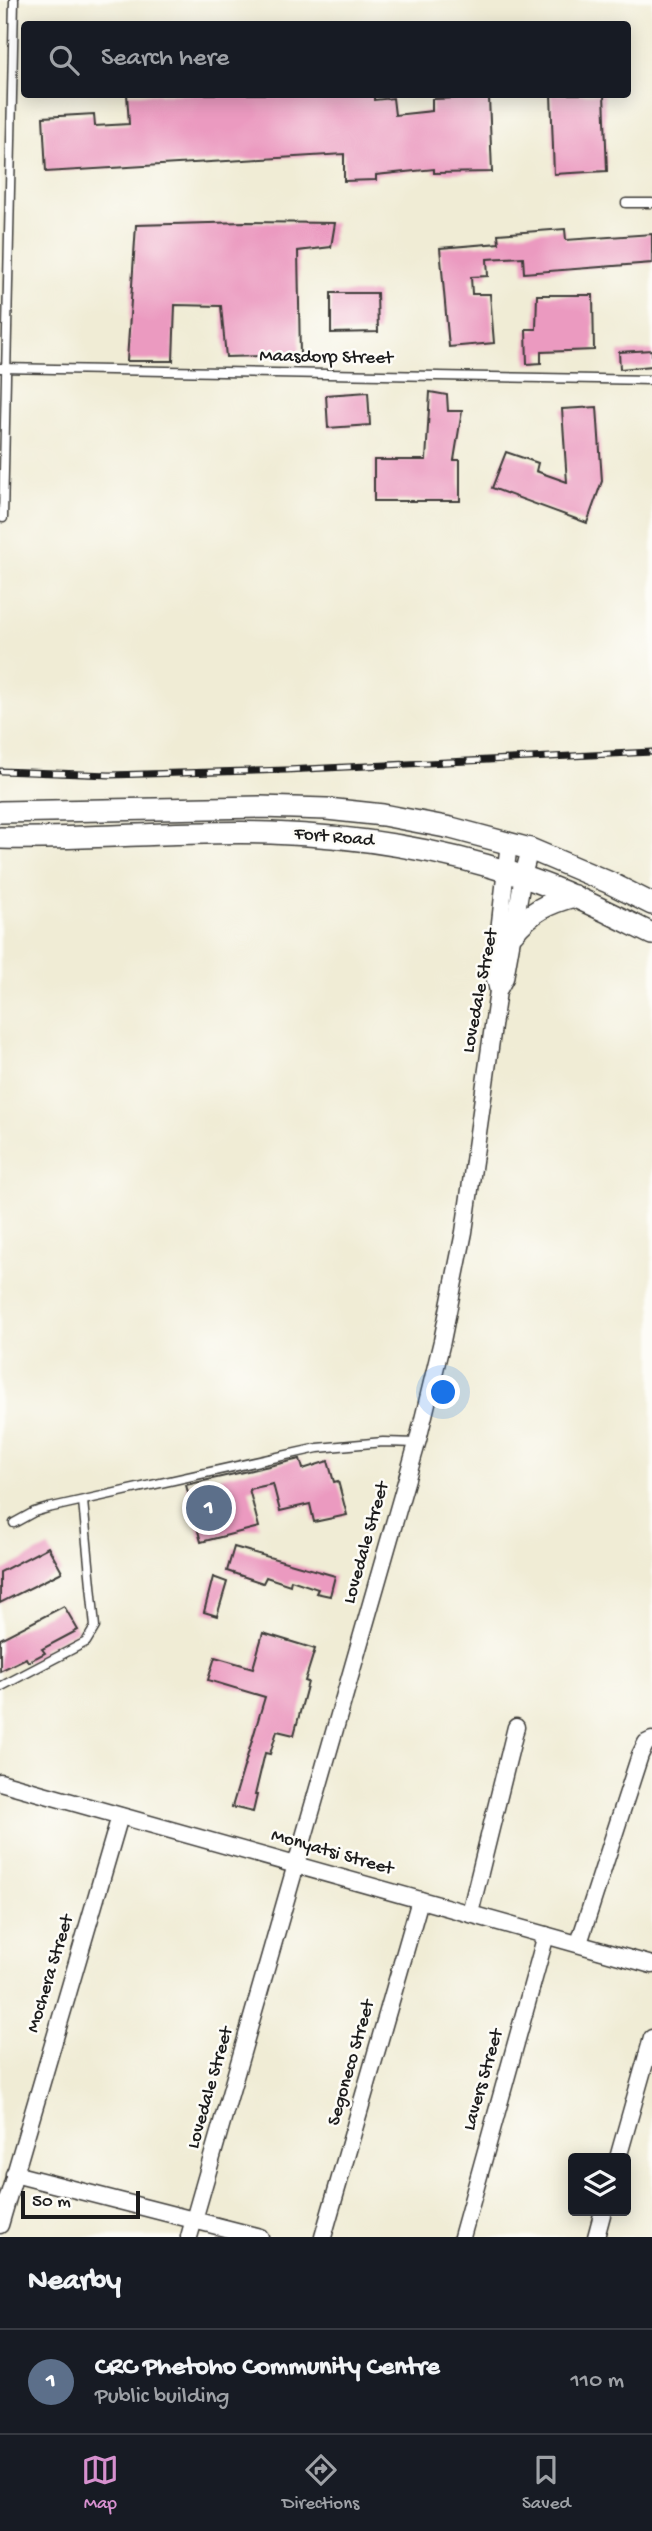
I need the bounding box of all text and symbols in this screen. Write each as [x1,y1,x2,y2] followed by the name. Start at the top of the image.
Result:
[21,21,631,98] search box
[45,41,83,79] icon: search
[101,44,229,75] text: Search here
[259,345,395,371] street label: Maasdorp Street
[292,823,377,853] street label: Fort Road
[458,925,505,1055] street label: Lovedale Street
[426,1375,460,1409] your location
[339,1477,396,1607] street label: Lovedale Street
[186,1482,232,1534] pin: 1
[268,1825,398,1882] street label: Monyatsi Street
[22,1910,80,2036] street label: Mochera Street
[323,1995,382,2128] street label: Segoneco Street
[183,2022,240,2152] street label: Lovedale Street
[459,2024,510,2133] street label: Lavers Street
[568,2153,631,2216] map controls
[568,2153,631,2216] button: layers
[21,2188,140,2220] scale bar
[32,2191,71,2214] text: 50 m
[28,2265,121,2300] text: Nearby
[95,2353,440,2384] text: CRC Phetoho Community Centre
[46,2368,56,2395] text: 1
[571,2368,624,2395] text: 110 m
[95,2384,229,2411] text: Public building
[81,2451,119,2516] tab: Map
[282,2451,359,2516] tab: Directions
[522,2451,571,2516] tab: Saved

